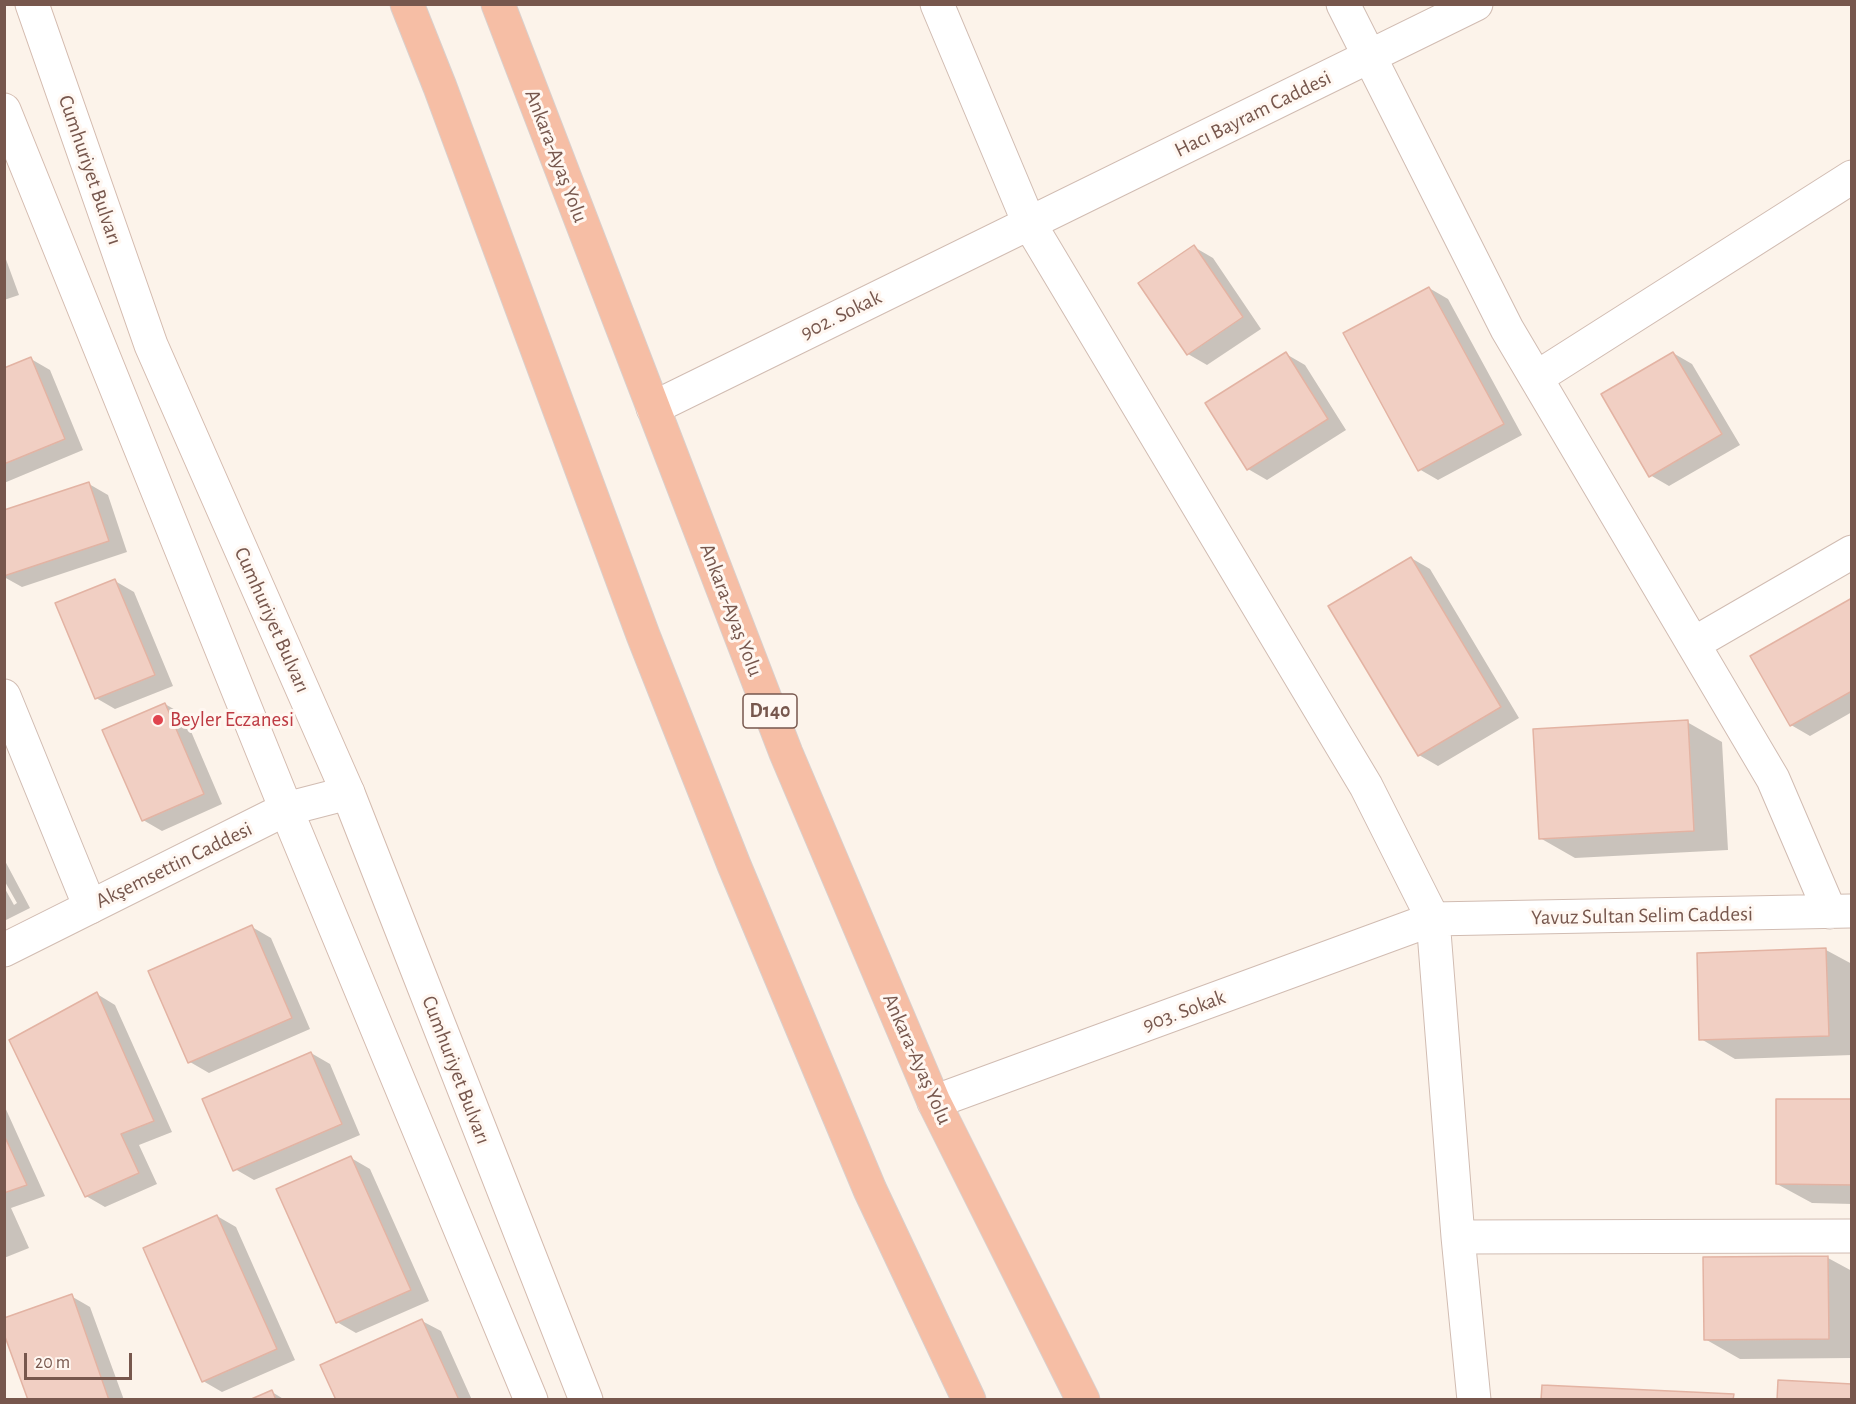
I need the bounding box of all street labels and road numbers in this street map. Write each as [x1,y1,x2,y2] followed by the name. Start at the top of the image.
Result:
[1171,65,1335,163] street label: Hacı Bayram Caddesi
[519,86,593,226] street label: Ankara-Ayaş Yolu
[53,92,127,248] street label: Cumhuriyet Bulvarı
[796,285,886,345] street label: 902. Sokak
[694,540,768,680] street label: Ankara-Ayaş Yolu
[229,543,315,697] street label: Cumhuriyet Bulvarı
[743,694,797,728] road number: D140
[92,816,256,914] street label: Akşemsettin Caddesi
[1531,901,1753,931] street label: Yavuz Sultan Selim Caddesi
[1139,984,1229,1038] street label: 903. Sokak
[877,990,957,1128] street label: Ankara-Ayaş Yolu
[416,992,496,1148] street label: Cumhuriyet Bulvarı

